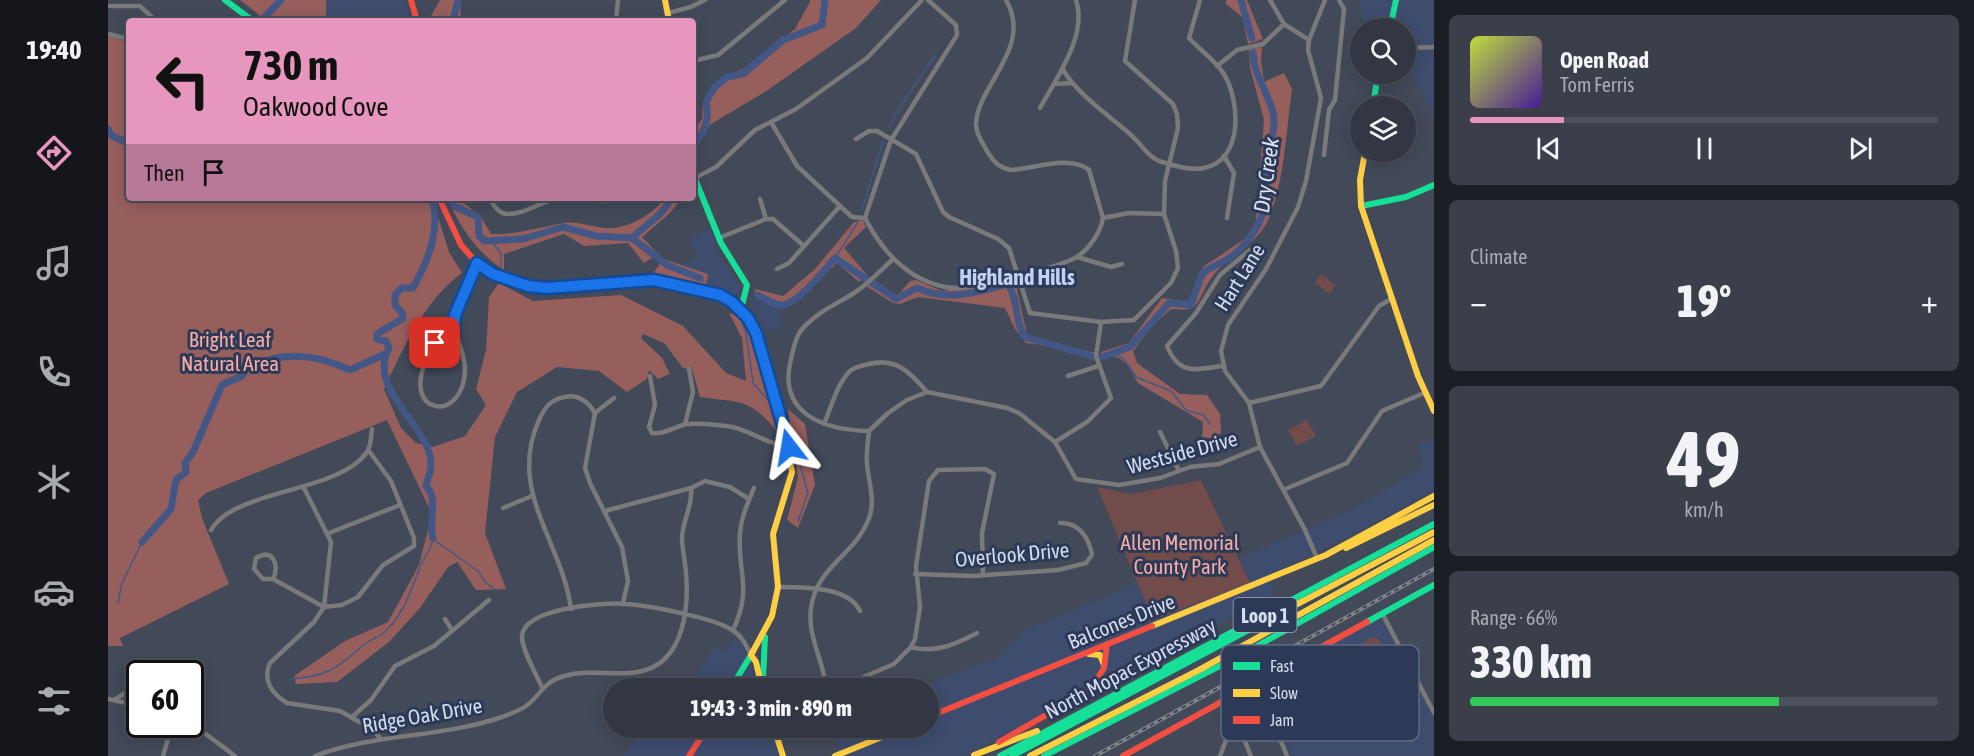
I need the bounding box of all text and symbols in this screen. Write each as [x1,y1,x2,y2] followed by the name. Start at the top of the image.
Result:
[1350,18,1416,162] map controls
[1350,18,1416,84] button: search
[26,34,82,65] text: 19:40
[243,41,338,89] text: 730 m
[144,42,222,120] icon: left
[1560,47,1649,73] text: Open Road
[1560,73,1634,96] text: Tom Ferris
[243,91,389,122] text: Oakwood Cove
[1350,96,1416,162] button: layers
[33,132,75,174] icon: directions
[1532,132,1565,165] icon: previous
[1688,132,1721,165] icon: pause
[1844,132,1877,165] icon: next
[1248,135,1284,214] water label: Dry Creek
[197,156,230,189] icon: arrive
[144,160,185,186] text: Then
[1209,239,1269,315] street label: Hart Lane
[33,242,75,284] icon: music
[1470,245,1527,268] text: Climate
[959,264,1075,290] district label: Highland Hills
[1677,275,1731,327] text: 19°
[1470,282,1487,320] text: −
[1921,282,1938,320] text: +
[409,317,460,368] pin
[418,326,451,359] icon: arrive
[181,327,279,375] park label: Bright Leaf Natural Area
[33,351,75,393] icon: phone
[1667,414,1741,504] text: 49
[757,415,821,479] position arrow
[1124,426,1240,478] street label: Westside Drive
[33,461,75,503] icon: climate
[1684,498,1724,521] text: km/h
[1121,530,1240,578] park label: Allen Memorial County Park
[954,537,1070,571] street label: Overlook Drive
[33,571,75,613] icon: car
[1064,589,1178,653] street label: Balcones Drive
[1234,598,1296,632] road number: Loop 1
[1470,606,1557,629] text: Range · 66%
[1040,613,1220,723] street label: North Mopac Expressway
[1470,636,1592,688] text: 330 km
[1221,645,1419,741] legend
[1270,657,1294,675] text: Fast
[126,660,204,738] speed limit sign: 60
[33,680,75,722] icon: filters
[1270,684,1298,702] text: Slow
[360,693,484,737] street label: Ridge Oak Drive
[690,695,852,721] text: 19:43 · 3 min · 890 m
[1270,711,1294,729] text: Jam

